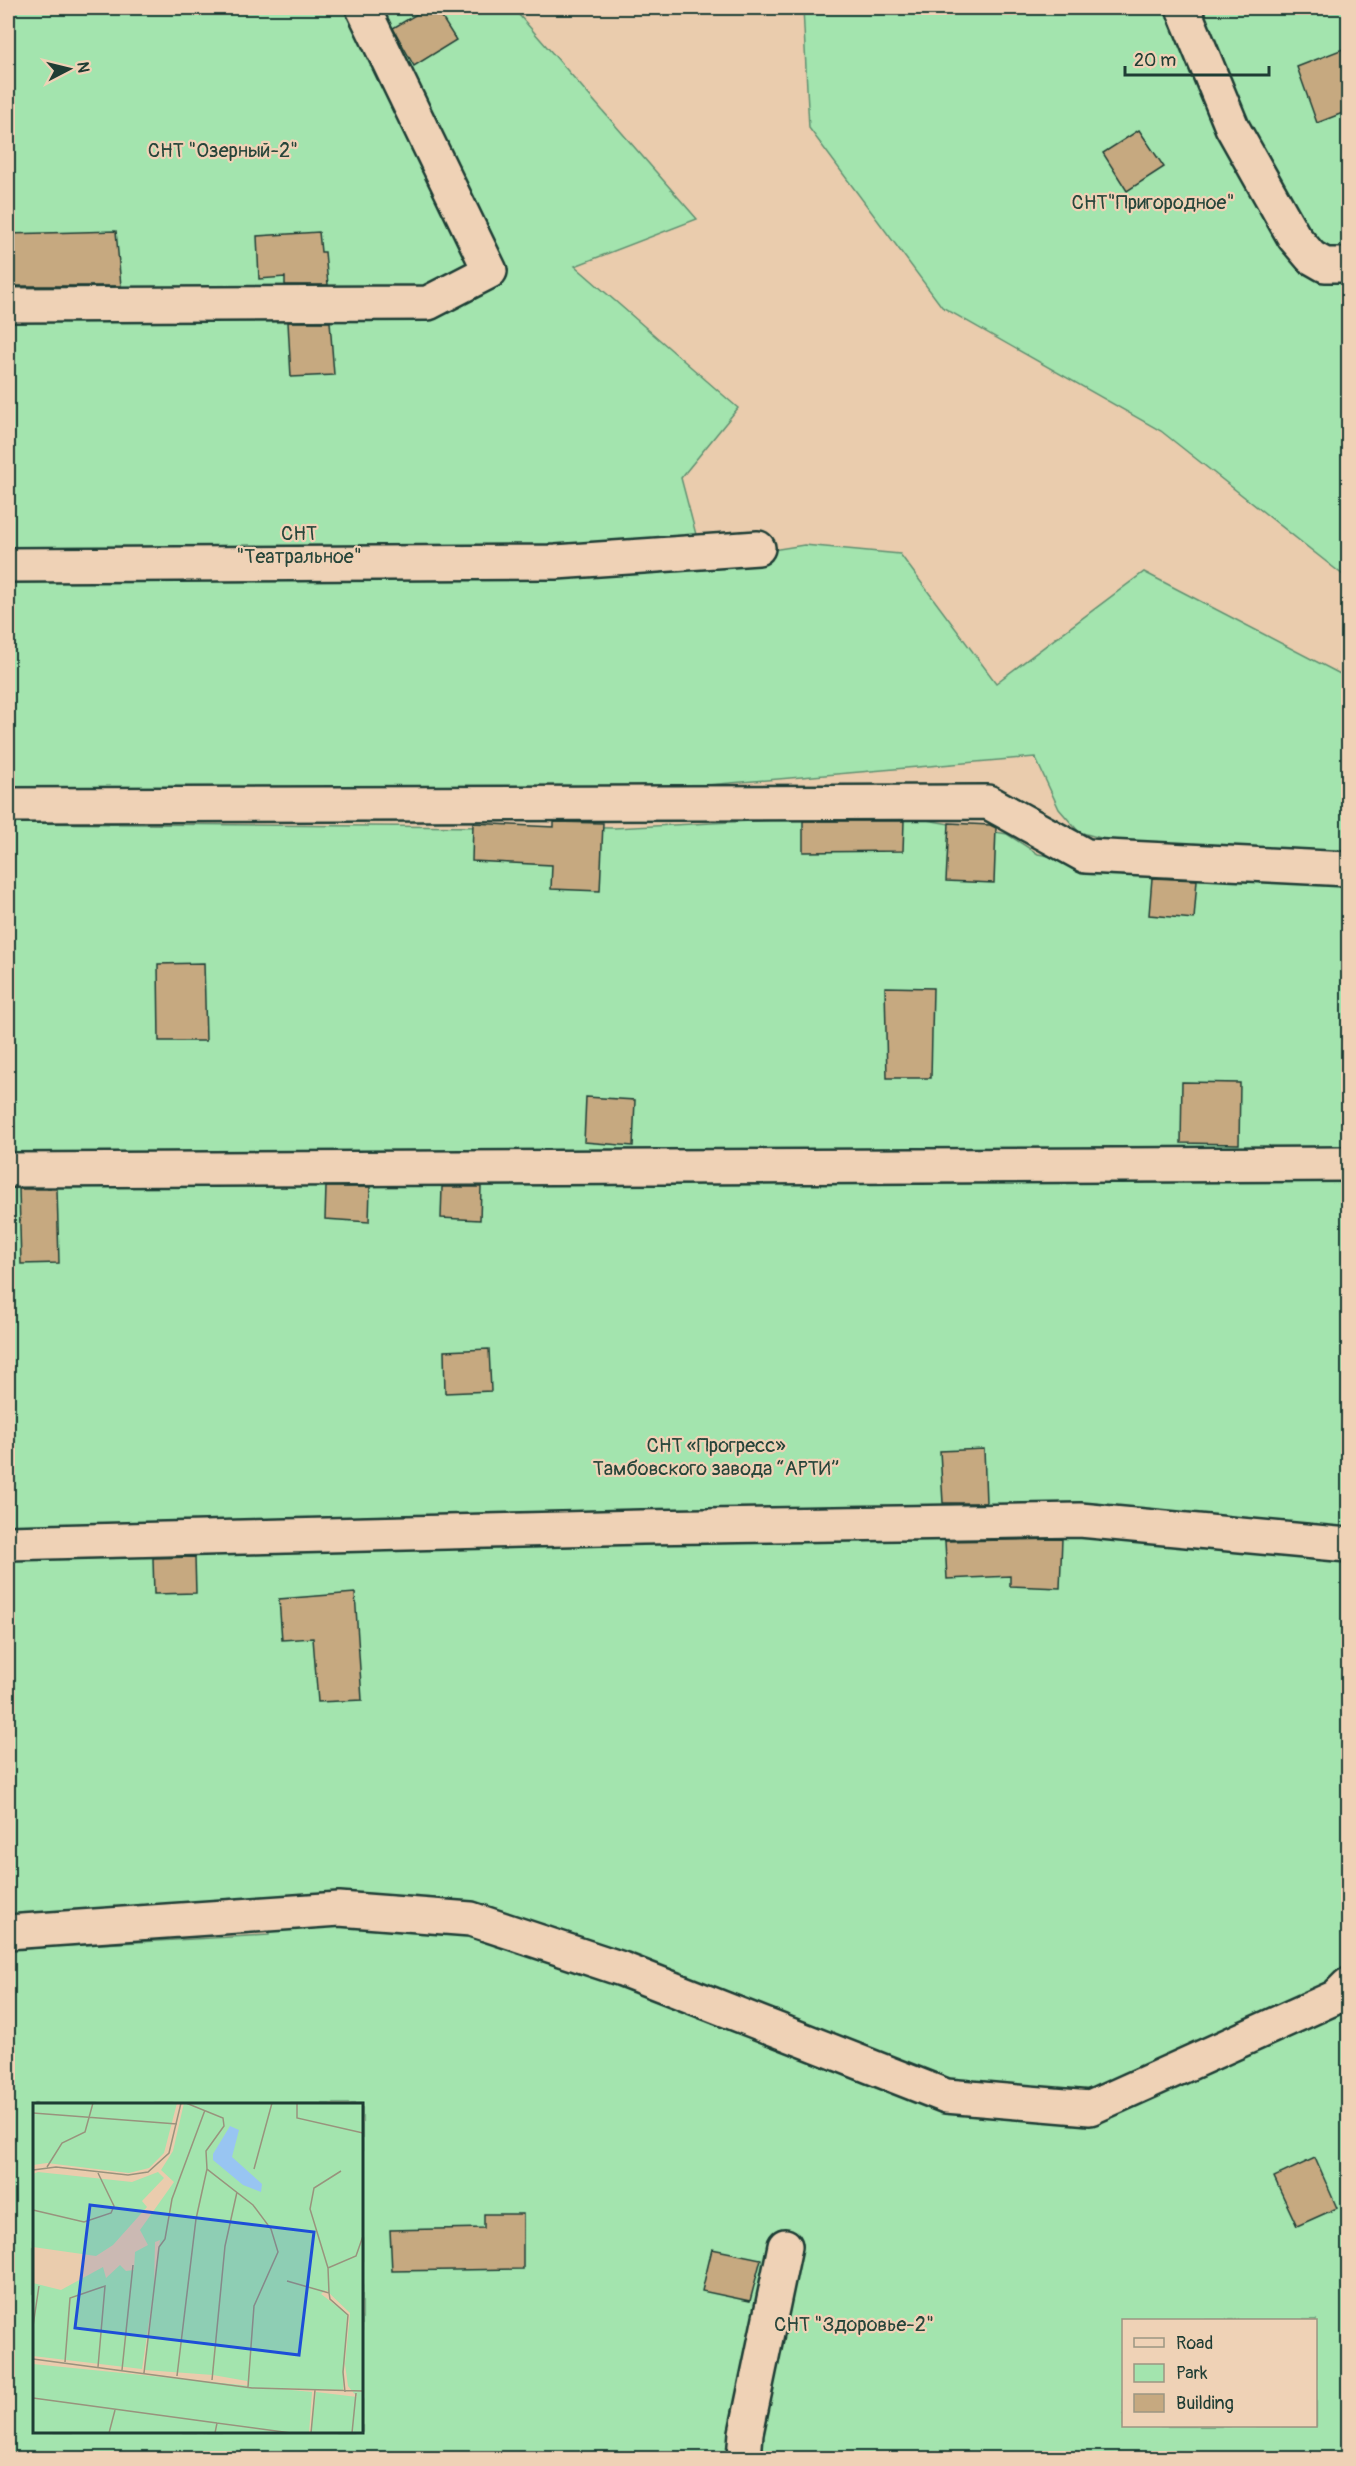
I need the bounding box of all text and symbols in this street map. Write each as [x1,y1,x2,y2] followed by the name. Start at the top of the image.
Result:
[39,39,99,99] north arrow
[1125,39,1269,77] scale bar
[1134,49,1176,72] text: 20 m
[72,61,94,74] text: N
[148,138,298,163] park label: СНТ "Озерный-2"
[1072,190,1235,215] park label: СНТ"Пригородное"
[236,521,362,569] park label: СНТ "Театральное"
[593,1433,839,1481] park label: СНТ «Прогресс» Тамбовского завода “АРТИ”
[33,2103,363,2433] inset map
[774,2312,934,2337] park label: СНТ "Здоровье-2"
[1122,2319,1317,2427] legend
[1176,2332,1213,2355] text: Road
[1176,2362,1208,2385] text: Park
[1176,2392,1234,2415] text: Building

